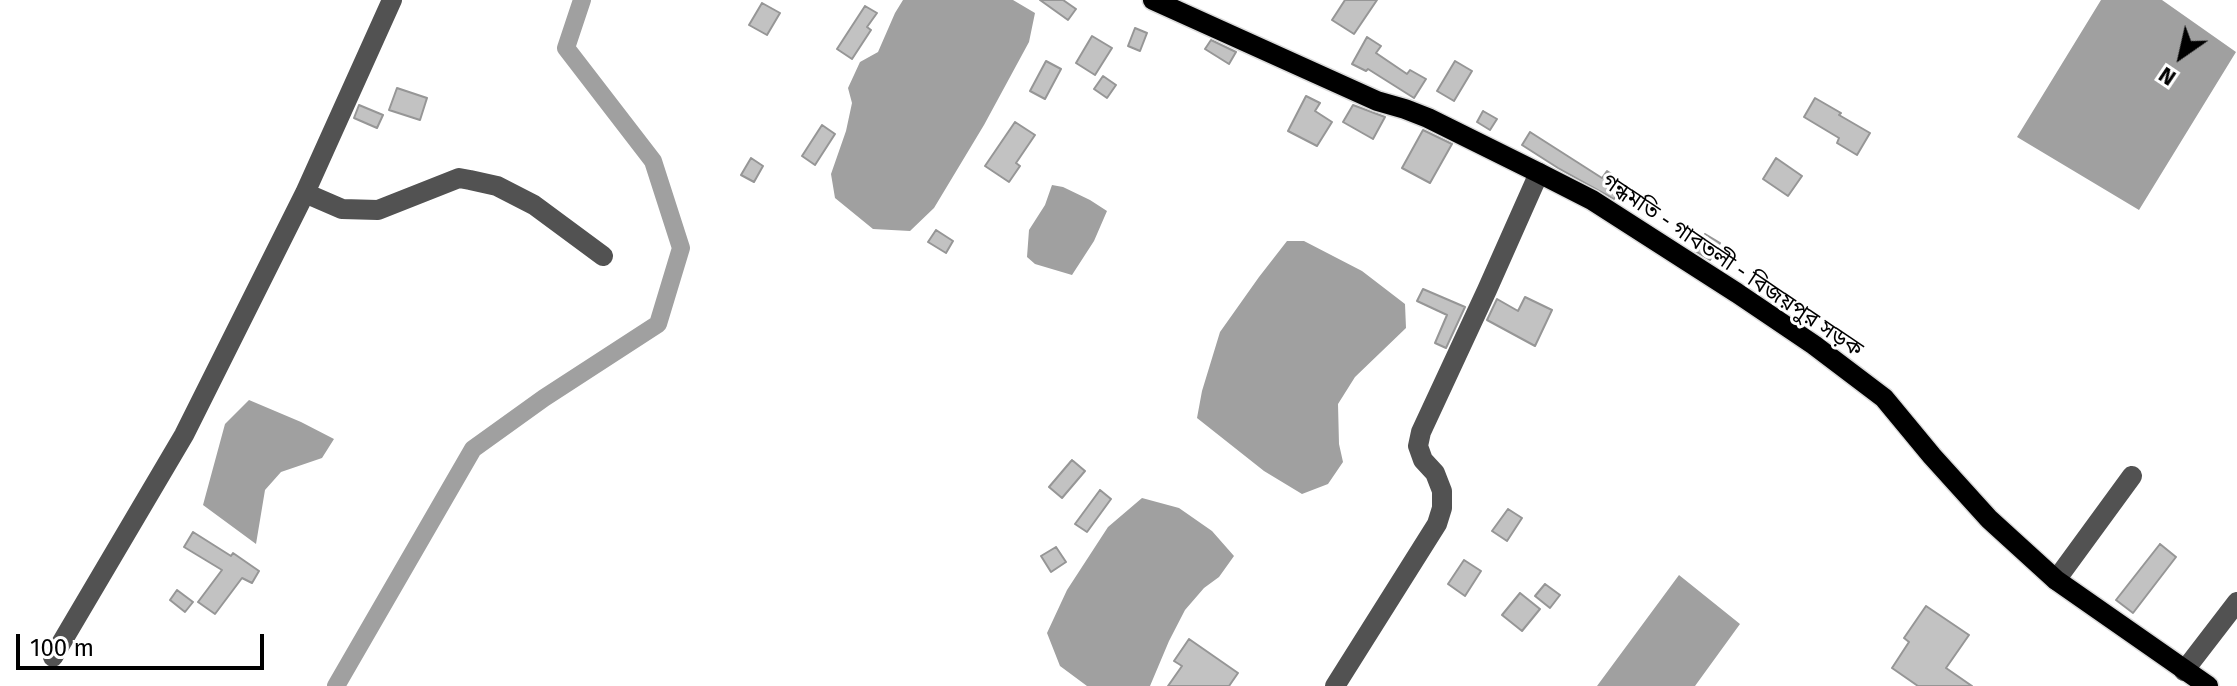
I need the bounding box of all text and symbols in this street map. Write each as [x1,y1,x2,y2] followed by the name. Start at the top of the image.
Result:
[2141,16,2221,96] north arrow
[2154,61,2181,92] text: N
[1597,169,1867,363] street label: গন্ধমতি - গাবতলী - বিজয়পুর সড়ক
[20,618,268,668] scale bar
[30,634,94,662] text: 100 m

